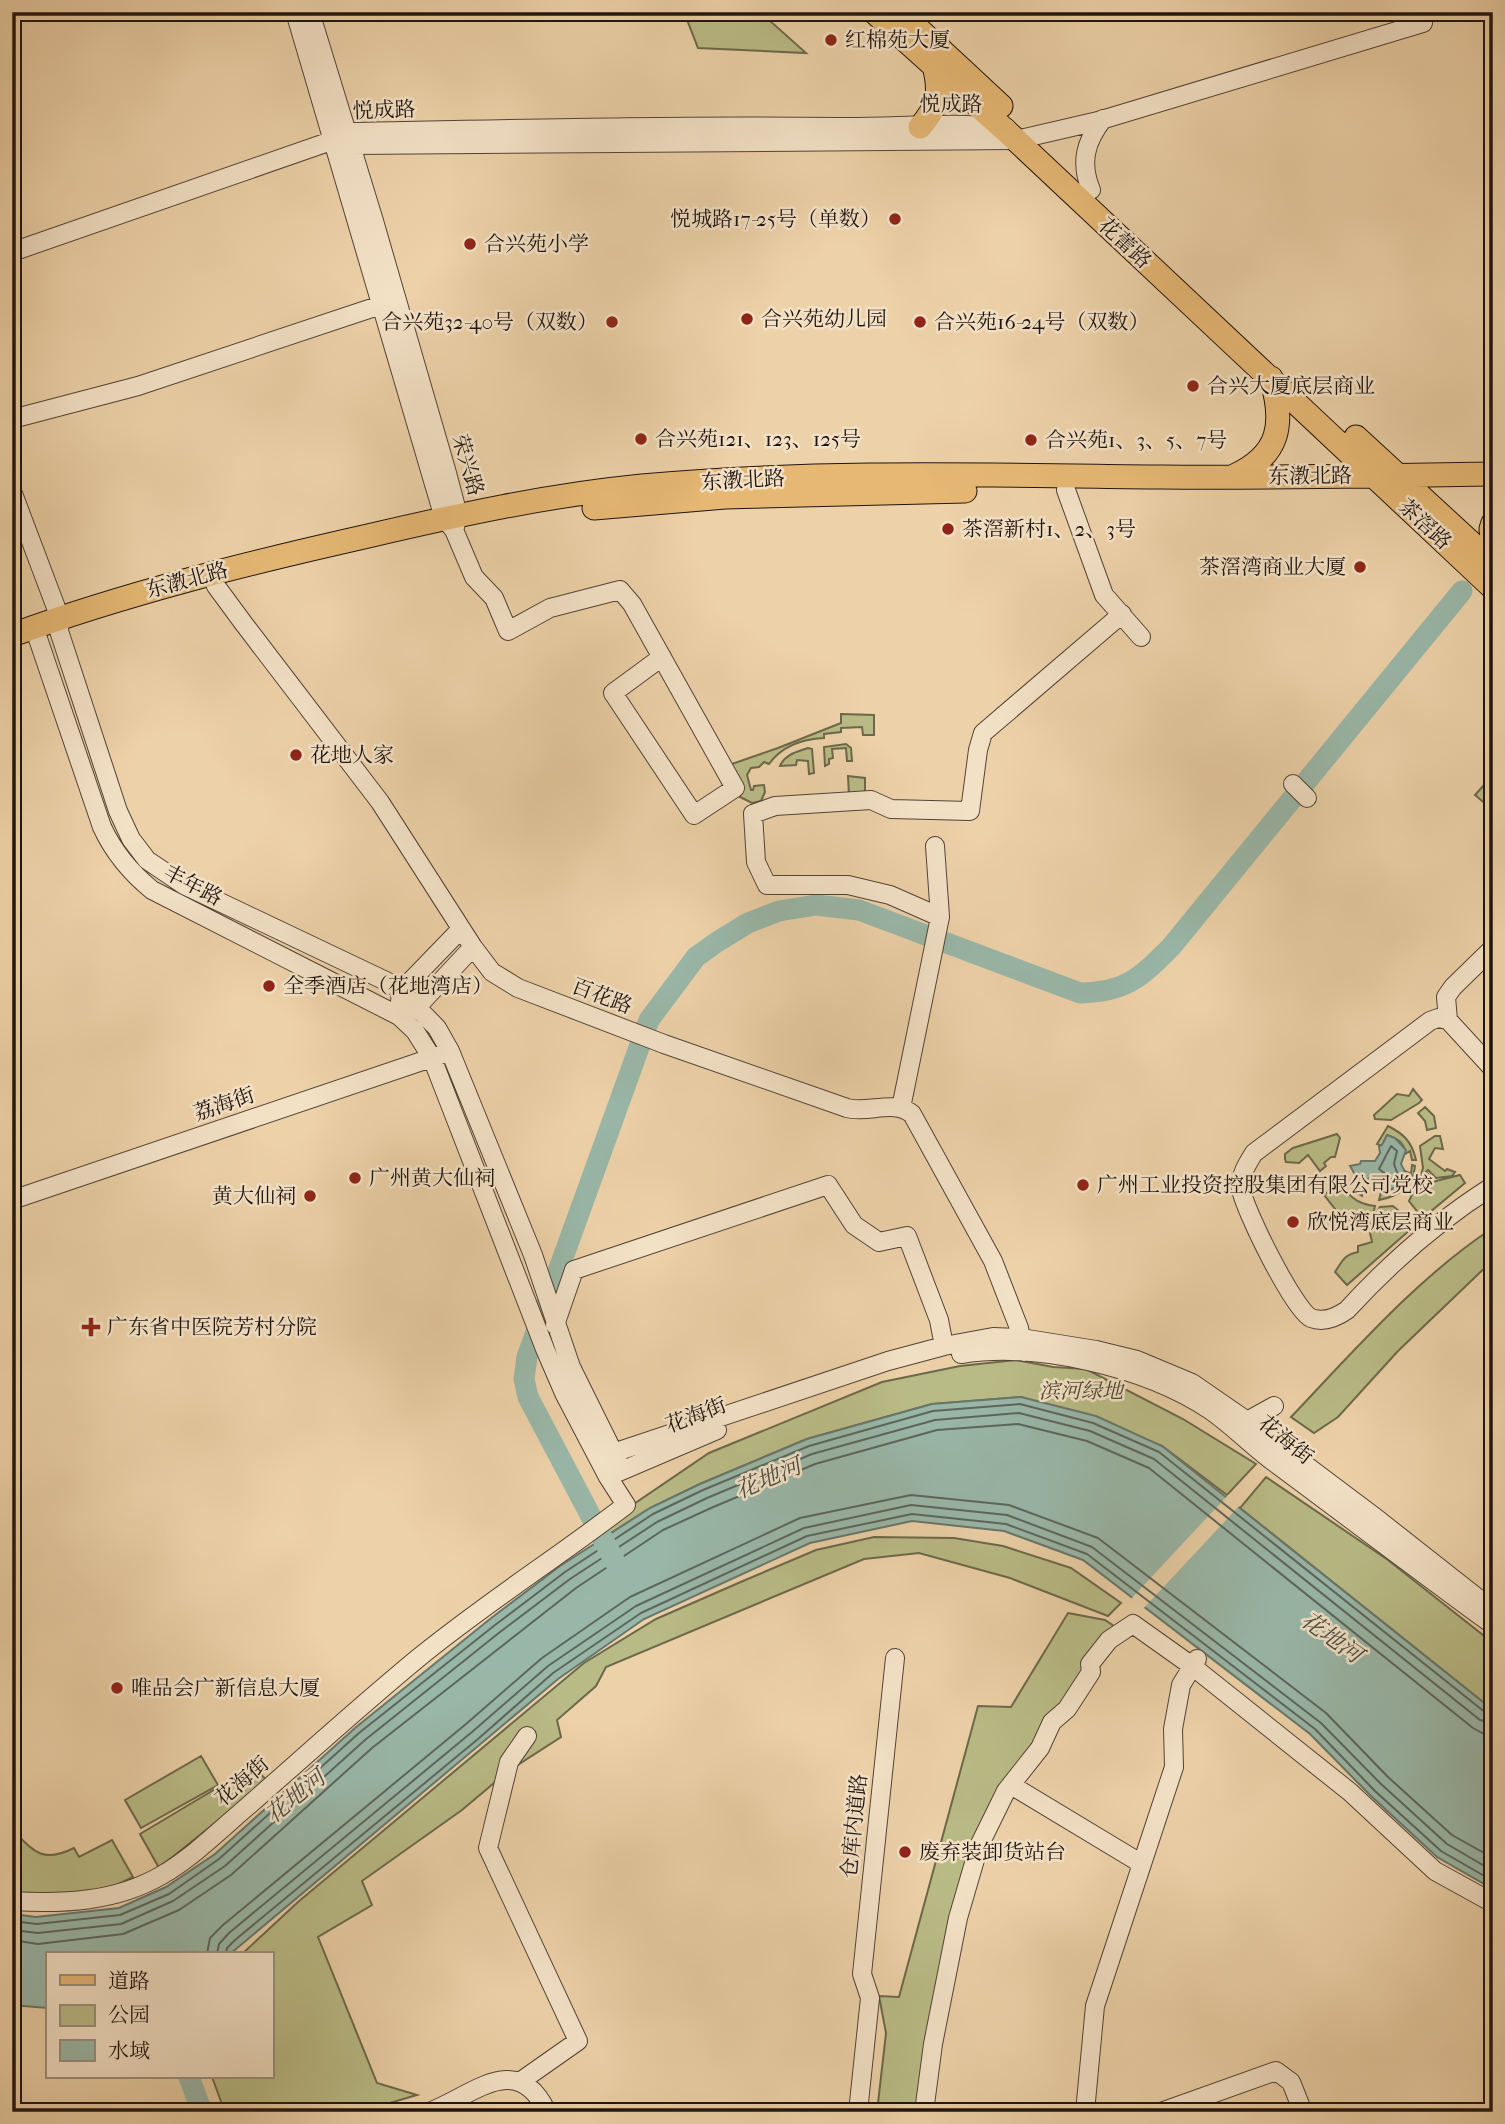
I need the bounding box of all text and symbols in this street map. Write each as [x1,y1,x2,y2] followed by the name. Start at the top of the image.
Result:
[845,28,950,52] place label: 红棉苑大厦
[823,32,839,48] marker: 红棉苑大厦
[920,92,983,116] street label: 悦成路
[352,97,416,123] street label: 悦成路
[670,207,881,231] place label: 悦城路17-25号（单数）
[887,211,903,227] marker: 悦城路17-25号（单数）
[1094,213,1156,273] street label: 花蕾路
[484,232,589,256] place label: 合兴苑小学
[462,236,478,252] marker: 合兴苑小学
[761,307,887,331] place label: 合兴苑幼儿园
[381,310,598,334] place label: 合兴苑32-40号（双数）
[934,310,1149,334] place label: 合兴苑16-24号（双数）
[739,311,755,327] marker: 合兴苑幼儿园
[604,314,620,330] marker: 合兴苑32-40号（双数）
[912,314,928,330] marker: 合兴苑16-24号（双数）
[1207,374,1375,398] place label: 合兴大厦底层商业
[1185,378,1201,394] marker: 合兴大厦底层商业
[655,427,861,451] place label: 合兴苑121、123、125号
[1045,428,1227,452] place label: 合兴苑1、3、5、7号
[448,431,488,499] street label: 荣兴路
[633,431,649,447] marker: 合兴苑121、123、125号
[1023,432,1039,448] marker: 合兴苑1、3、5、7号
[1268,463,1352,489] street label: 东漖北路
[700,466,786,494] street label: 东漖北路
[1394,494,1456,554] street label: 茶滘路
[962,517,1136,541] place label: 茶滘新村1、2、3号
[940,521,956,537] marker: 茶滘新村1、2、3号
[1199,555,1346,579] place label: 茶滘湾商业大厦
[143,558,231,602] street label: 东漖北路
[1352,559,1368,575] marker: 茶滘湾商业大厦
[310,743,394,767] place label: 花地人家
[288,747,304,763] marker: 花地人家
[160,860,226,910] street label: 丰年路
[283,974,493,998] place label: 全季酒店（花地湾店）
[568,974,636,1018] street label: 百花路
[261,978,277,994] marker: 全季酒店（花地湾店）
[190,1082,258,1126] street label: 荔海街
[369,1166,495,1190] place label: 广州黄大仙祠
[347,1170,363,1186] marker: 广州黄大仙祠
[1097,1173,1433,1197] place label: 广州工业投资控股集团有限公司党校
[1075,1177,1091,1193] marker: 广州工业投资控股集团有限公司党校
[212,1184,296,1208] place label: 黄大仙祠
[302,1188,318,1204] marker: 黄大仙祠
[1307,1210,1454,1234] place label: 欣悦湾底层商业
[1285,1214,1301,1230] marker: 欣悦湾底层商业
[107,1315,317,1339] place label: 广东省中医院芳村分院
[81,1317,101,1337] marker: 广东省中医院芳村分院
[1039,1379,1125,1403] park label: 滨河绿地
[662,1393,730,1437] street label: 花海街
[1254,1411,1318,1469] street label: 花海街
[731,1451,809,1504] water label: 花地河
[1296,1606,1371,1671] water label: 花地河
[131,1676,320,1700] place label: 唯品会广新信息大厦
[109,1680,125,1696] marker: 唯品会广新信息大厦
[210,1751,274,1811] street label: 花海街
[260,1762,334,1829] water label: 花地河
[837,1773,871,1879] street label: 仓库内道路
[919,1840,1066,1864] place label: 废弃装卸货站台
[897,1844,913,1860] marker: 废弃装卸货站台
[46,1952,273,2078] legend
[108,1969,150,1993] text: 道路
[108,2003,150,2027] text: 公园
[108,2039,150,2063] text: 水域

